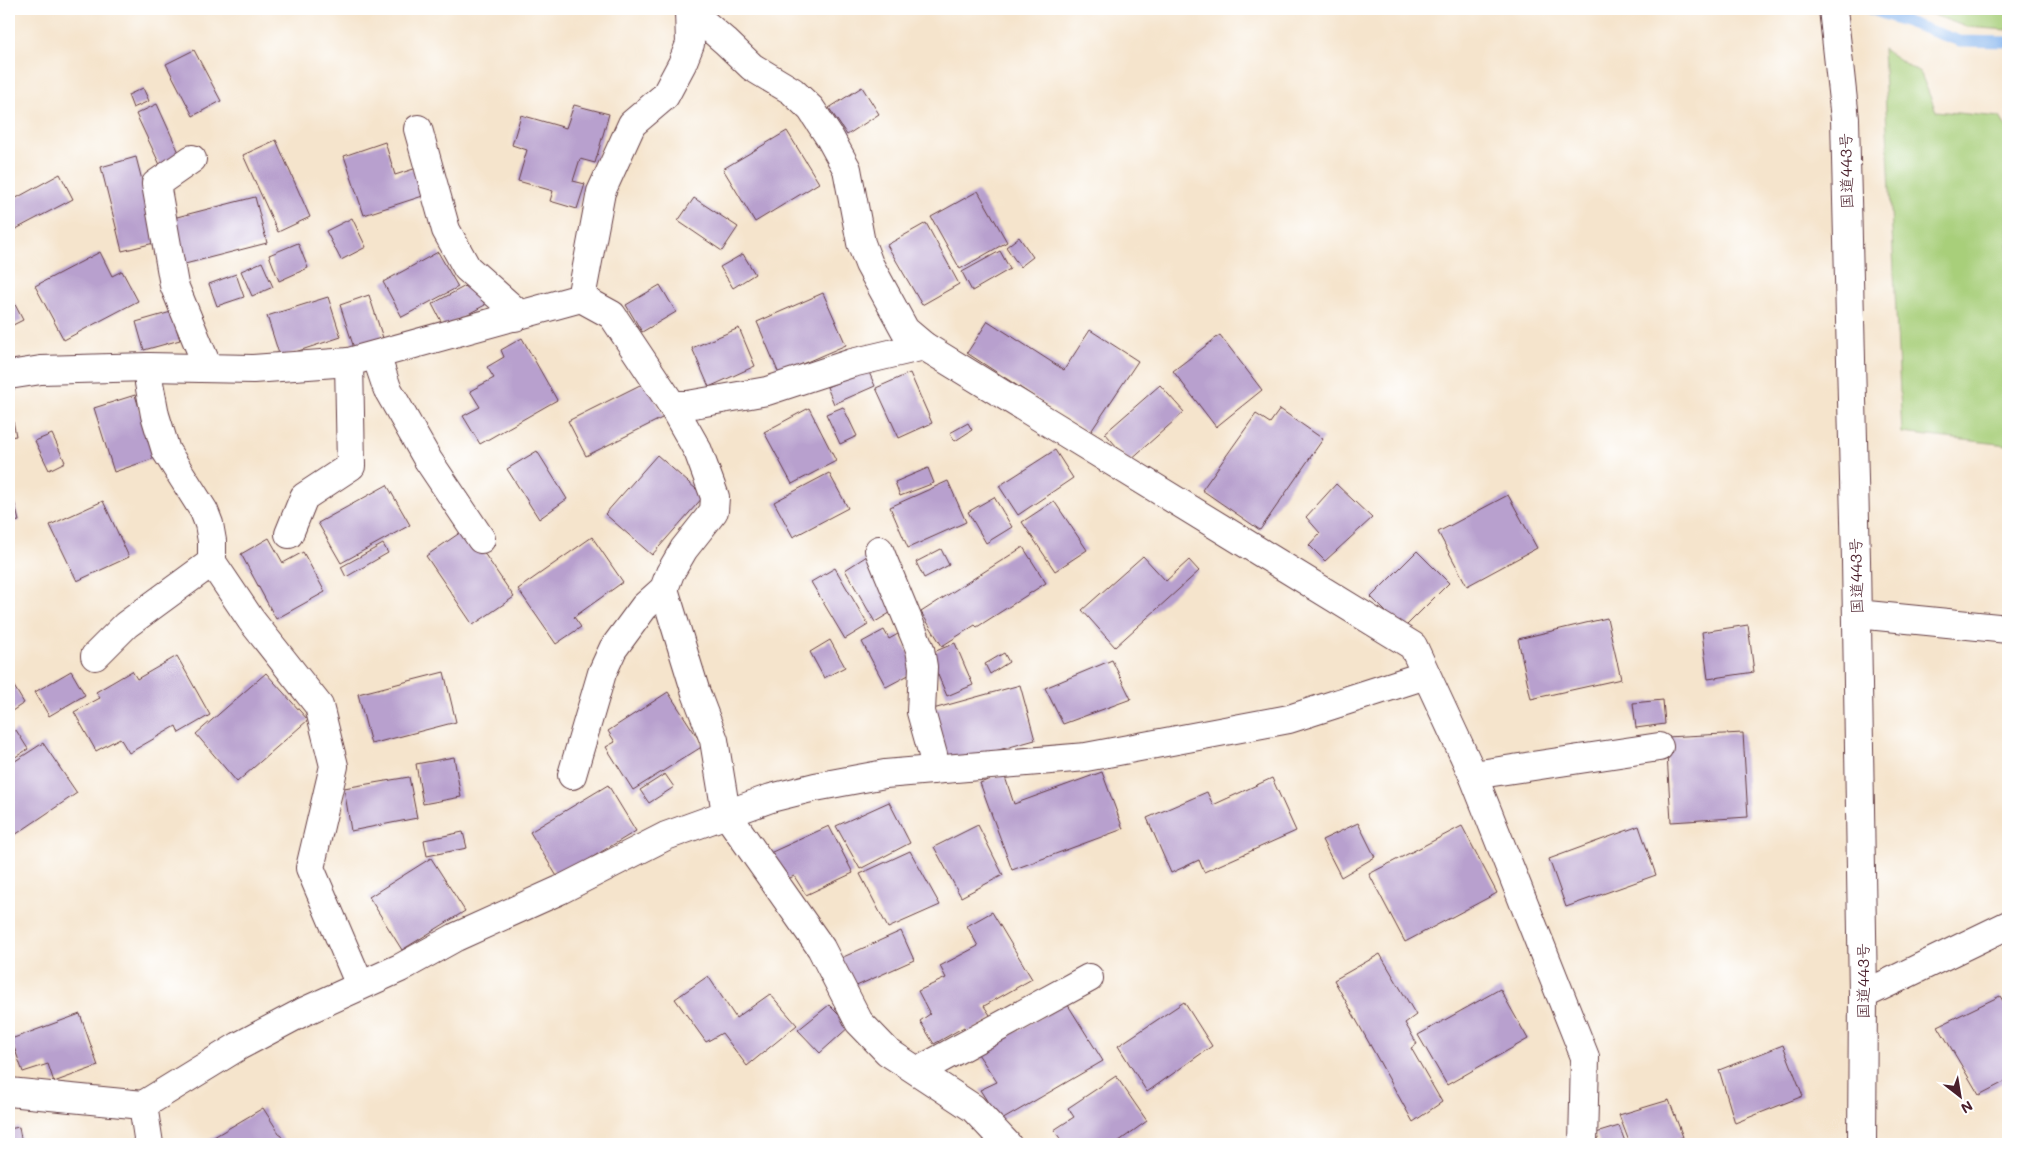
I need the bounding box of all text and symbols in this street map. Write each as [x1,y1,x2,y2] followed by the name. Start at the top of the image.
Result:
[1834,133,1857,209] street label: 国道443号
[1844,538,1867,614] street label: 国道443号
[1852,943,1873,1019] street label: 国道443号
[1934,1070,1984,1120] north arrow
[1957,1097,1976,1118] text: N

